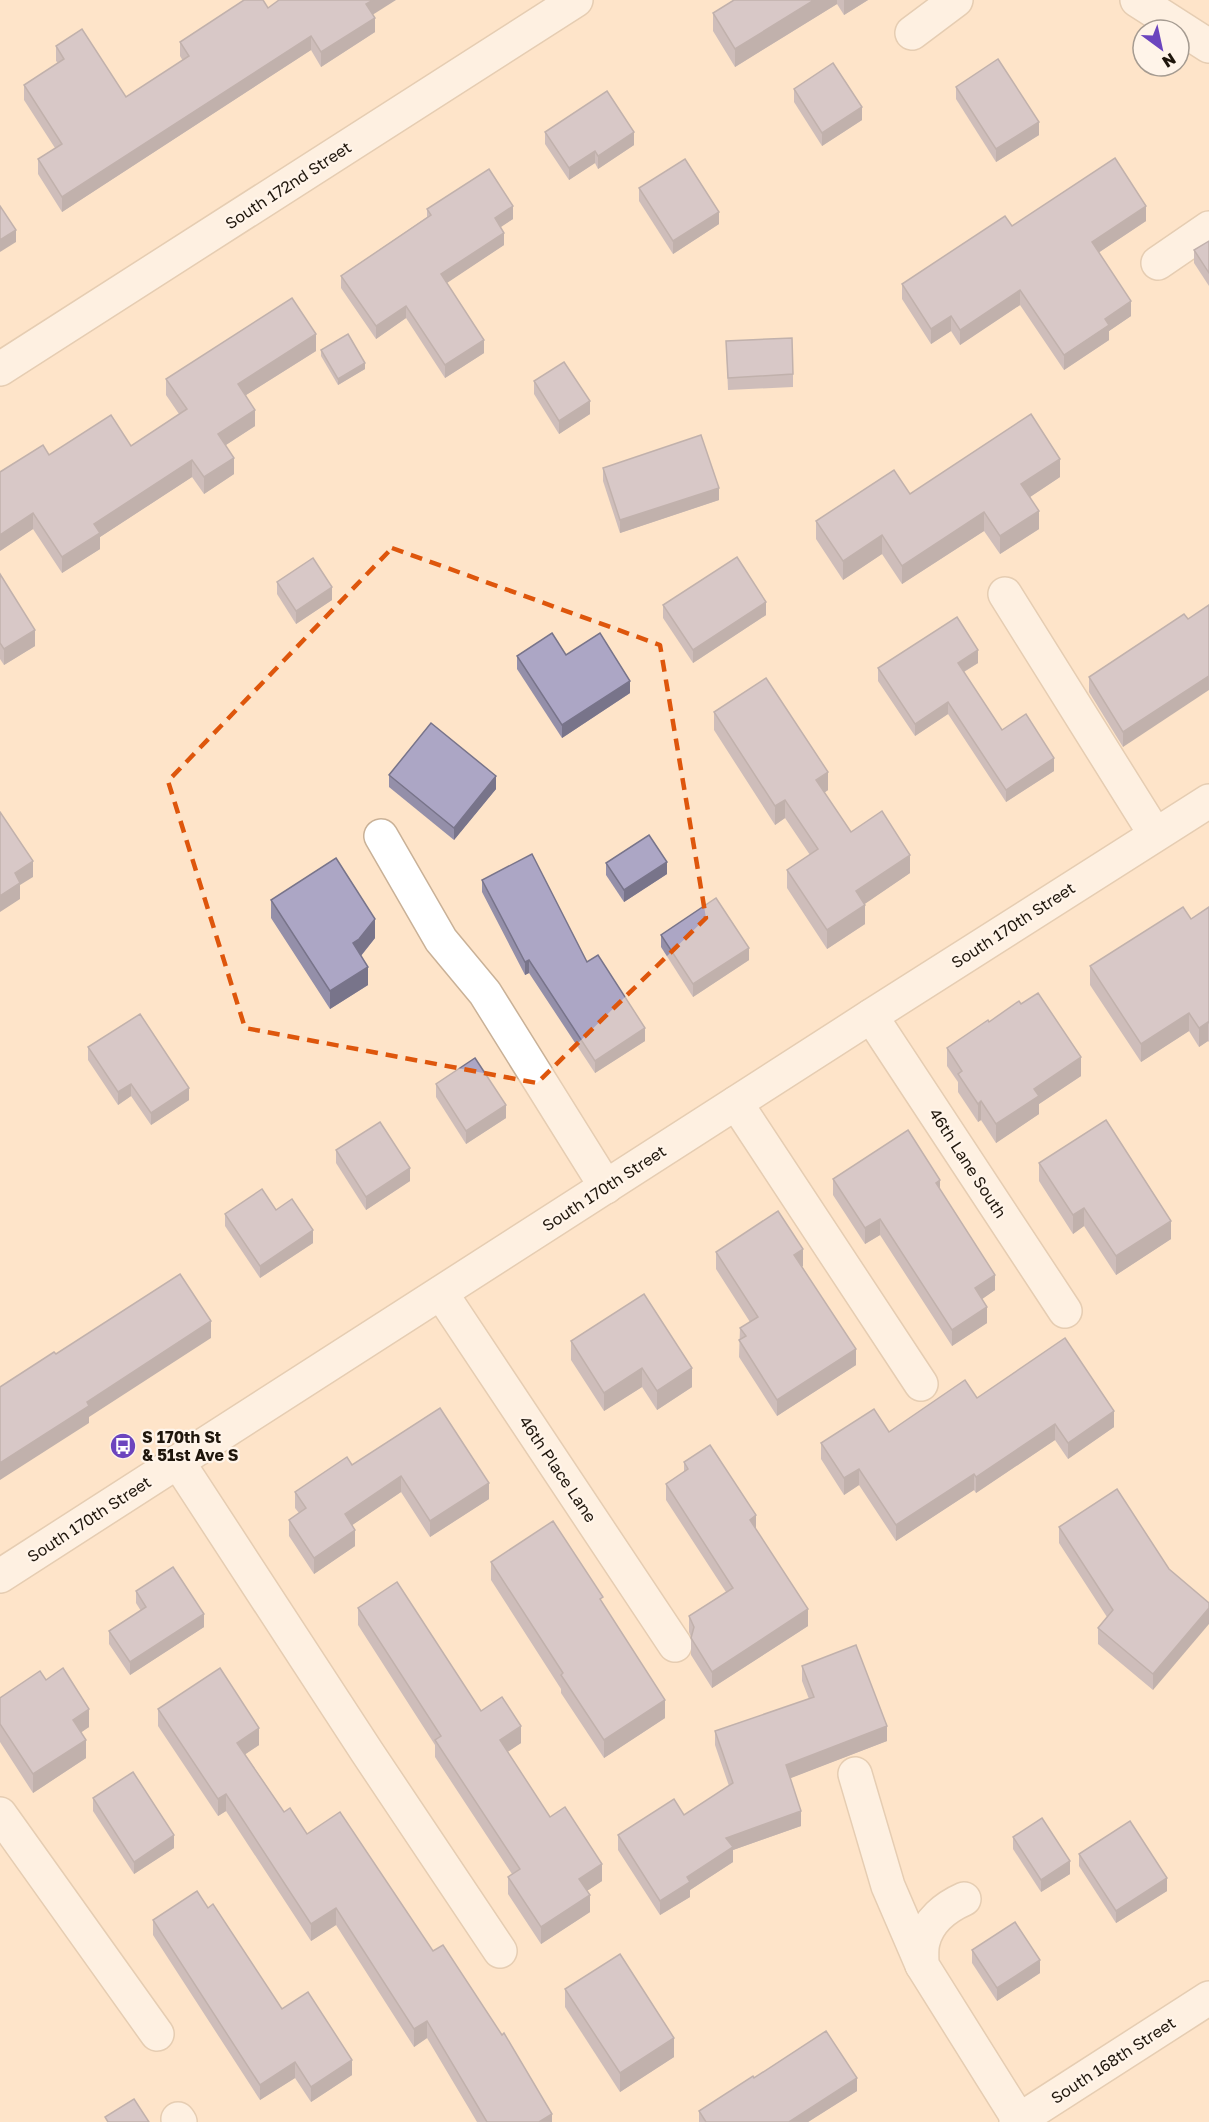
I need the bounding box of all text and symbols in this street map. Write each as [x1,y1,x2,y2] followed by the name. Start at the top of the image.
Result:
[1131,18,1191,78] north arrow
[1159,49,1180,72] text: N
[221,137,355,233] street label: South 172nd Street
[947,878,1079,972] street label: South 170th Street
[925,1104,1011,1222] street label: 46th Lane South
[538,1141,670,1235] street label: South 170th Street
[515,1412,601,1526] street label: 46th Place Lane
[142,1427,239,1465] place label: S 170th St & 51st Ave S
[108,1431,138,1461] bus stop icon: S 170th St & 51st Ave S
[23,1472,155,1566] street label: South 170th Street
[1047,2012,1179,2108] street label: South 168th Street

